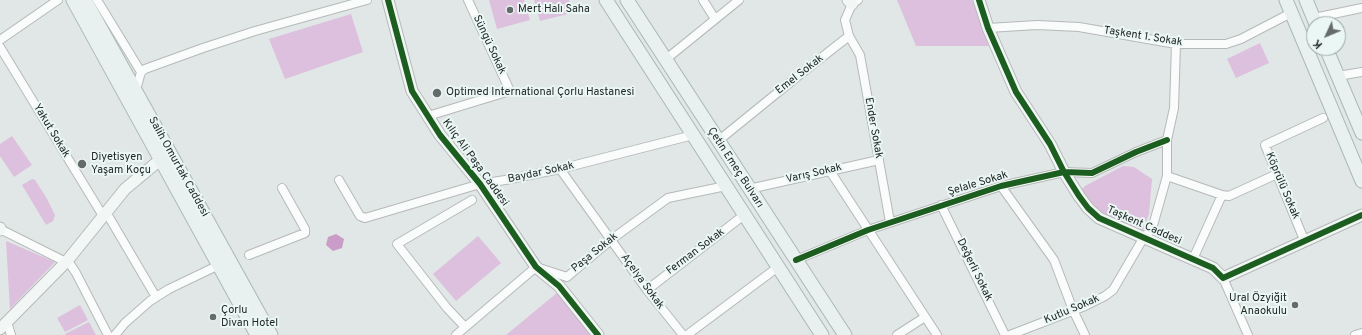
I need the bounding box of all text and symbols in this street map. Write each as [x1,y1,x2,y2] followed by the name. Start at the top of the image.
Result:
[518,3,590,17] place label: Mert Halı Saha
[505,5,515,15] marker: Mert Halı Saha
[470,13,508,77] street label: Süngü Sokak
[1306,16,1346,56] north arrow
[1103,24,1183,50] street label: Taşkent 1. Sokak
[1310,36,1326,51] text: K
[773,52,827,98] street label: Emel Sokak
[446,86,634,100] place label: Optimed International Çorlu Hastanesi
[431,87,443,99] marker: Optimed International Çorlu Hastanesi
[861,96,885,160] street label: Ender Sokak
[30,102,72,160] street label: Yakut Sokak
[145,115,211,219] street label: Salih Omurtak Caddesi
[439,117,511,209] street label: Kılıç Ali Paşa Caddesi
[704,125,766,211] street label: Çetin Emeç Bulvarı
[91,151,151,177] place label: Diyetisyen Yaşam Koçu
[1262,151,1302,221] street label: Köprülü Sokak
[76,158,88,170] marker: Diyetisyen Yaşam Koçu
[507,160,575,186] street label: Baydar Sokak
[785,161,843,187] street label: Varış Sokak
[946,169,1010,199] street label: Şelale Sokak
[1105,204,1183,248] street label: Taşkent Caddesi
[664,226,728,278] street label: Ferman Sokak
[569,230,621,276] street label: Paşa Sokak
[953,237,995,303] street label: Değerli Sokak
[617,252,667,312] street label: Açelya Sokak
[1042,292,1102,328] street label: Kutlu Sokak
[1229,292,1287,318] place label: Ural Özyiğit Anaokulu
[1290,300,1300,310] marker: Ural Özyiğit Anaokulu
[221,304,278,330] place label: Çorlu Divan Hotel
[208,312,218,322] marker: Çorlu Divan Hotel

